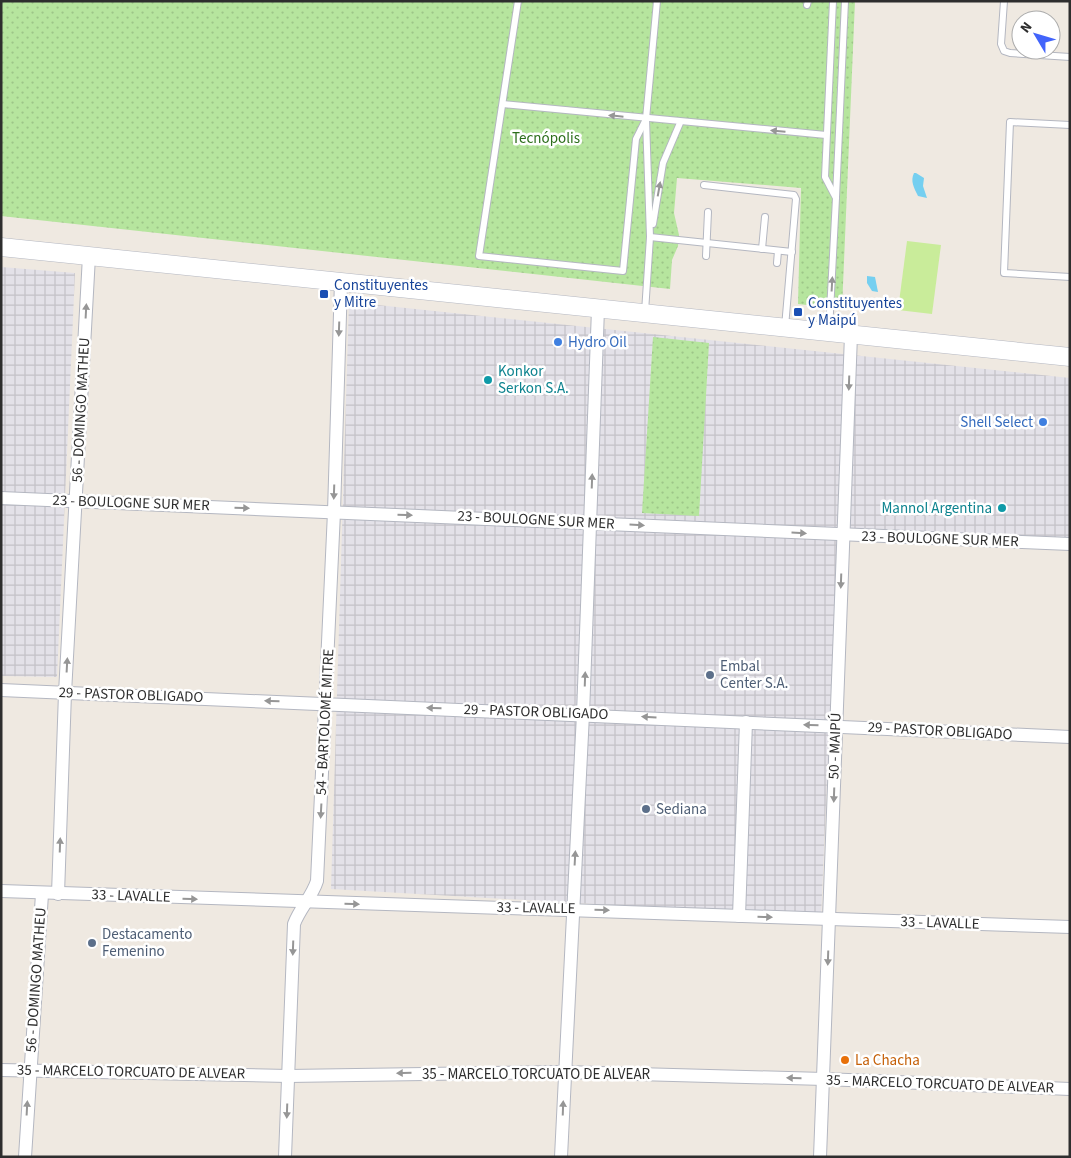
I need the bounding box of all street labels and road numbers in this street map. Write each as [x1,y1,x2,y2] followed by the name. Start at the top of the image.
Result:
[67,337,95,483] street label: 56 - DOMINGO MATHEU
[52,490,210,516] street label: 23 - BOULOGNE SUR MER
[457,505,616,535] street label: 23 - BOULOGNE SUR MER
[861,526,1019,552] street label: 23 - BOULOGNE SUR MER
[311,648,339,796] street label: 54 - BARTOLOMÉ MITRE
[58,682,204,708] street label: 29 - PASTOR OBLIGADO
[463,699,609,725] street label: 29 - PASTOR OBLIGADO
[823,712,847,780] street label: 50 - MAIPÚ
[867,717,1013,745] street label: 29 - PASTOR OBLIGADO
[91,884,171,908] street label: 33 - LAVALLE
[496,897,576,919] street label: 33 - LAVALLE
[20,907,52,1053] street label: 56 - DOMINGO MATHEU
[900,911,980,935] street label: 33 - LAVALLE
[17,1060,246,1084] street label: 35 - MARCELO TORCUATO DE ALVEAR
[422,1064,651,1085] street label: 35 - MARCELO TORCUATO DE ALVEAR
[826,1070,1055,1098] street label: 35 - MARCELO TORCUATO DE ALVEAR

